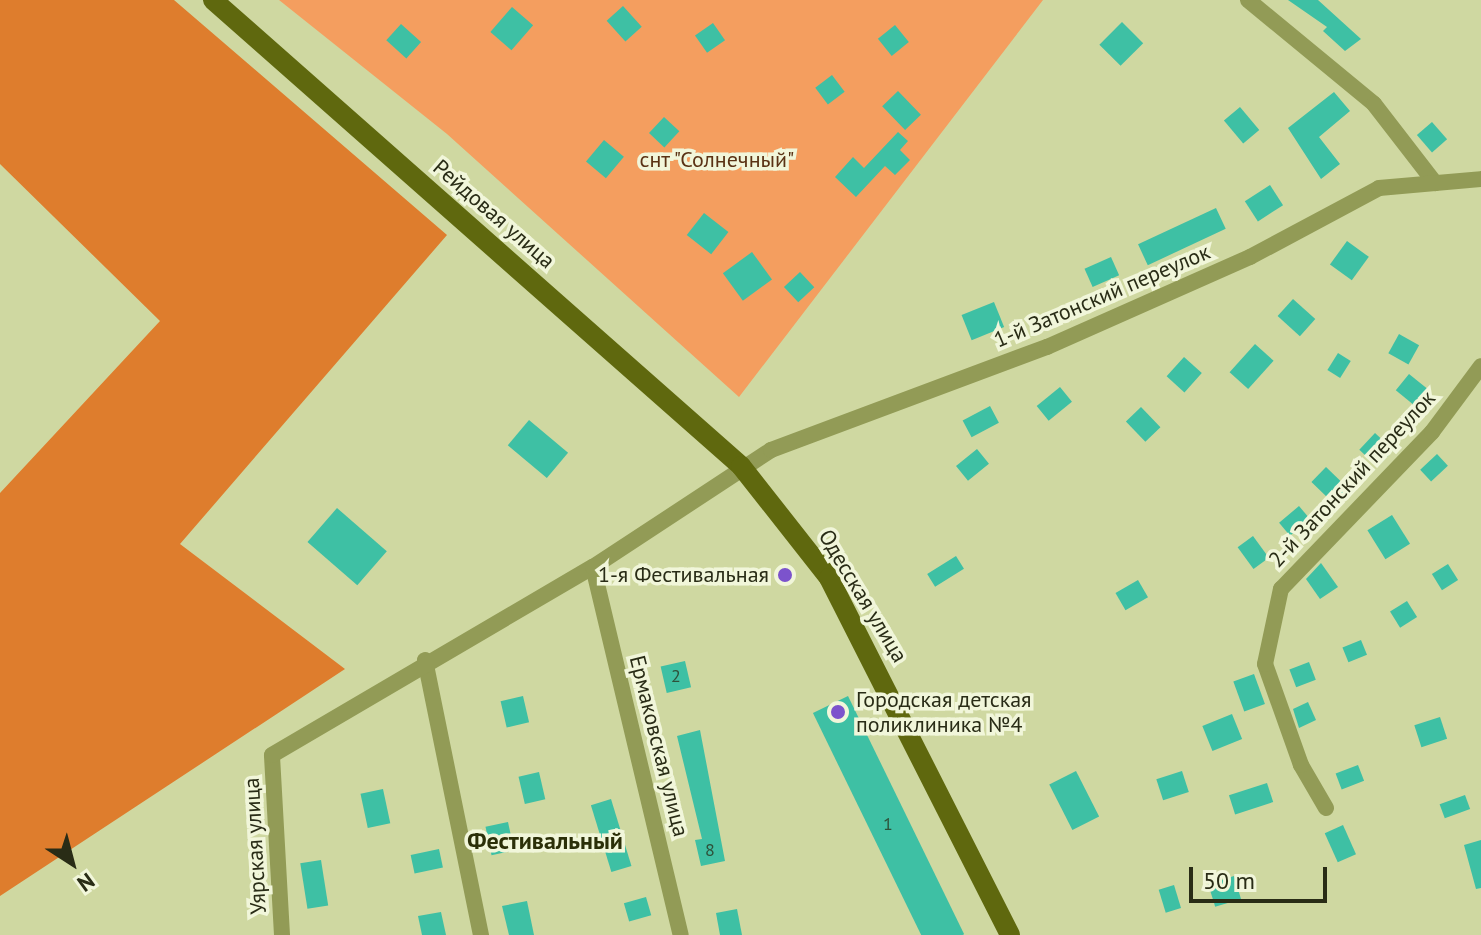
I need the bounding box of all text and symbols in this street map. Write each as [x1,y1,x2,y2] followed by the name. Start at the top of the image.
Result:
[638,147,796,173] park label: снт "Солнечный"
[428,154,560,274] street label: Рейдовая улица
[990,239,1214,353] street label: 1-й Затонский переулок
[1263,385,1441,573] street label: 2-й Затонский переулок
[813,525,913,667] street label: Одесская улица
[598,562,769,588] place label: 1-я Фестивальная
[776,566,794,584] marker: 1-я Фестивальная
[624,653,694,839] street label: Ермаковская улица
[671,665,681,687] house number: 2
[856,686,1032,738] place label: Городская детская поликлиника №4
[827,701,849,723] marker: Городская детская поликлиника №4
[238,777,272,915] street label: Уярская улица
[883,813,893,835] house number: 1
[32,823,112,903] north arrow
[467,827,623,855] district label: Фестивальный
[705,839,715,861] house number: 8
[1193,851,1331,901] scale bar
[1203,865,1255,896] text: 50 m
[72,867,100,898] text: N

